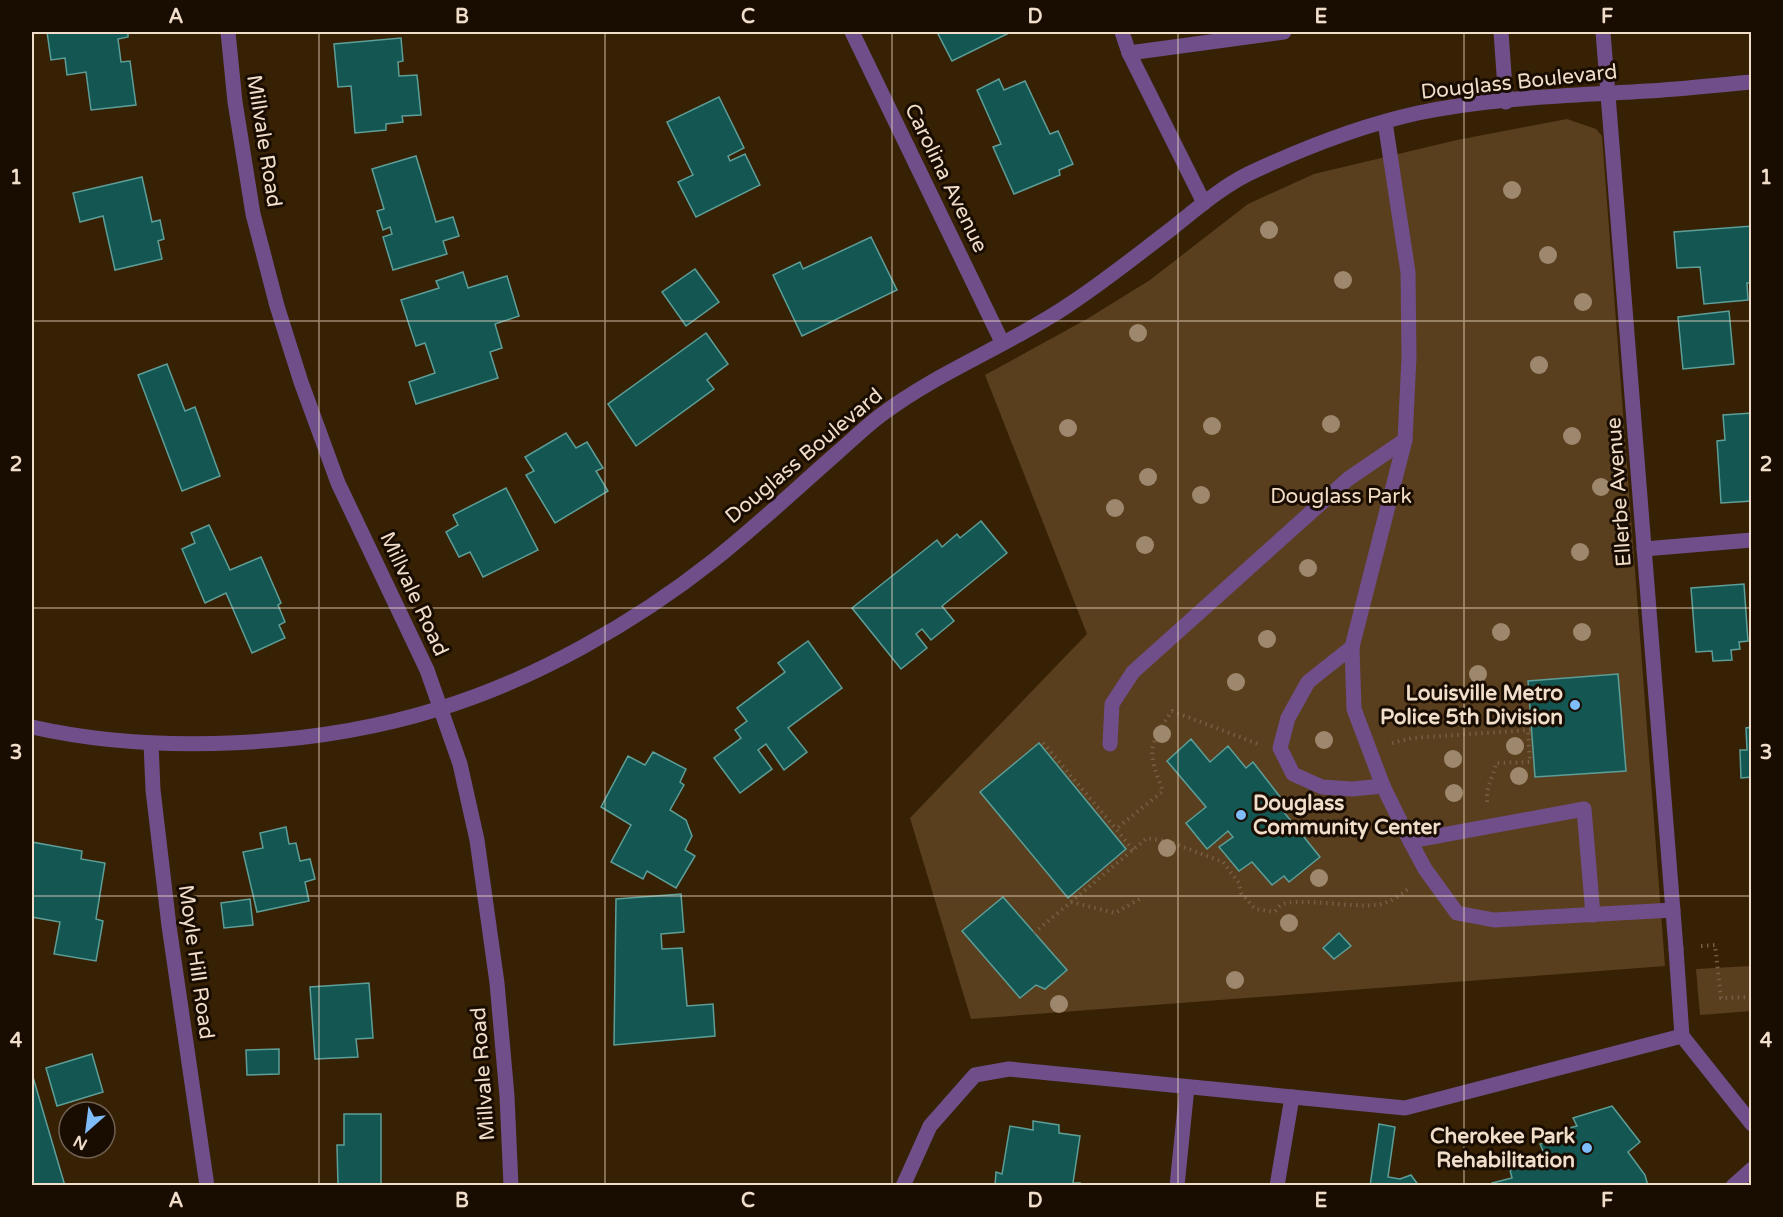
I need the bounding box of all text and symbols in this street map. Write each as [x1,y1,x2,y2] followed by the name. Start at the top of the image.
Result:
[169,5,184,29] text: A
[455,5,469,29] text: B
[741,5,755,29] text: C
[1027,5,1043,29] text: D
[1315,5,1328,29] text: E
[1601,5,1613,29] text: F
[1419,59,1619,105] street label: Douglass Boulevard
[241,73,287,209] street label: Millvale Road
[899,99,993,257] street label: Carolina Avenue
[10,166,22,190] text: 1
[1760,166,1772,190] text: 1
[720,383,888,529] street label: Douglass Boulevard
[1601,416,1637,567] street label: Ellerbe Avenue
[10,453,22,477] text: 2
[1760,453,1772,477] text: 2
[1270,484,1412,509] park label: Douglass Park
[374,528,454,660] street label: Millvale Road
[1380,681,1563,730] place label: Louisville Metro Police 5th Division
[1568,698,1582,712] marker: Louisville Metro Police 5th Division
[10,741,22,765] text: 3
[1760,741,1772,765] text: 3
[1253,791,1441,840] place label: Douglass Community Center
[1234,808,1248,822] marker: Douglass Community Center
[173,883,219,1041] street label: Moyle Hill Road
[466,1006,500,1142] street label: Millvale Road
[10,1029,23,1053] text: 4
[1760,1029,1773,1053] text: 4
[57,1100,117,1160] north arrow
[1430,1124,1576,1173] place label: Cherokee Park Rehabilitation
[70,1131,91,1154] text: N
[1580,1141,1594,1155] marker: Cherokee Park Rehabilitation
[169,1189,184,1213] text: A
[455,1189,469,1213] text: B
[741,1189,755,1213] text: C
[1027,1189,1043,1213] text: D
[1315,1189,1328,1213] text: E
[1601,1189,1613,1213] text: F

